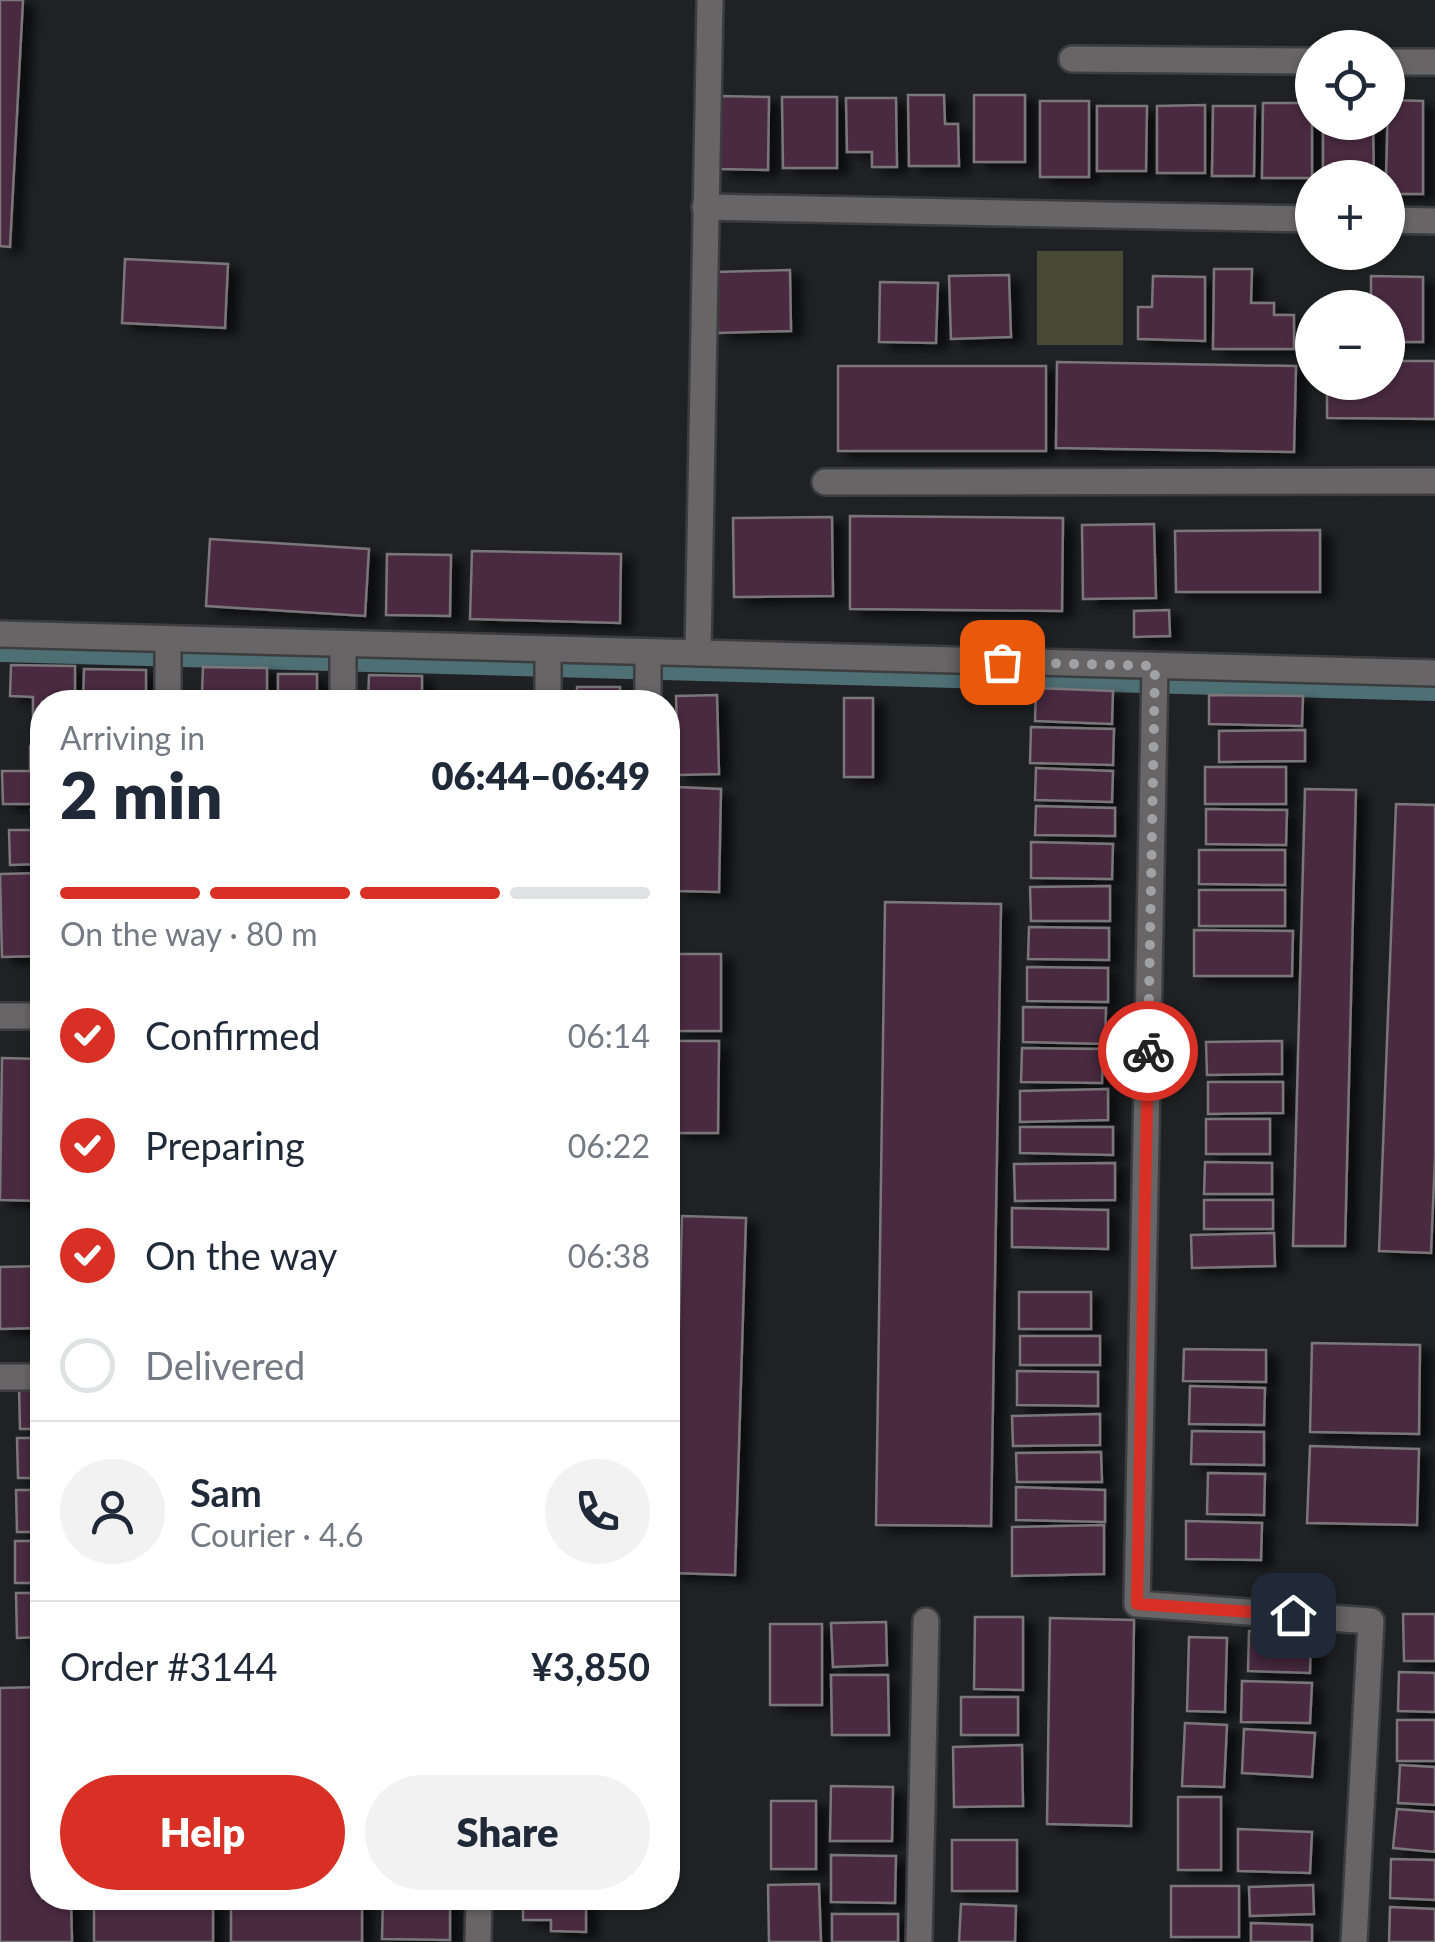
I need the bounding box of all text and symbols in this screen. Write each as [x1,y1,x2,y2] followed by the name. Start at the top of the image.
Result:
[1295,30,1405,400] map controls
[1295,30,1405,140] button: locate
[1295,160,1405,270] button: +
[1295,290,1405,400] button: −
[960,620,1045,705] pin
[975,635,1030,690] icon: bag
[60,718,205,757] text: Arriving in
[431,752,650,798] text: 06:44–06:49
[60,755,222,833] text: 2 min
[60,914,318,953] text: On the way · 80 m
[1098,1001,1198,1101] courier
[60,1008,115,1063] icon: check
[145,1012,321,1058] text: Confirmed
[568,1016,650,1055] text: 06:14
[1121,1024,1176,1079] icon: bike
[60,1118,115,1173] icon: check
[145,1122,305,1168] text: Preparing
[568,1126,650,1165] text: 06:22
[60,1228,115,1283] icon: check
[145,1232,337,1278] text: On the way
[568,1236,650,1275] text: 06:38
[145,1342,305,1388] text: Delivered
[60,1459,165,1564] button: person
[545,1459,650,1564] button: phone
[190,1469,262,1515] text: Sam
[190,1515,364,1554] text: Courier · 4.6
[1251,1573,1336,1658] pin
[1266,1588,1321,1643] icon: home
[60,1643,277,1689] text: Order #3144
[531,1643,650,1689] text: ¥3,850
[60,1775,345,1890] button: Help
[365,1775,650,1890] button: Share

